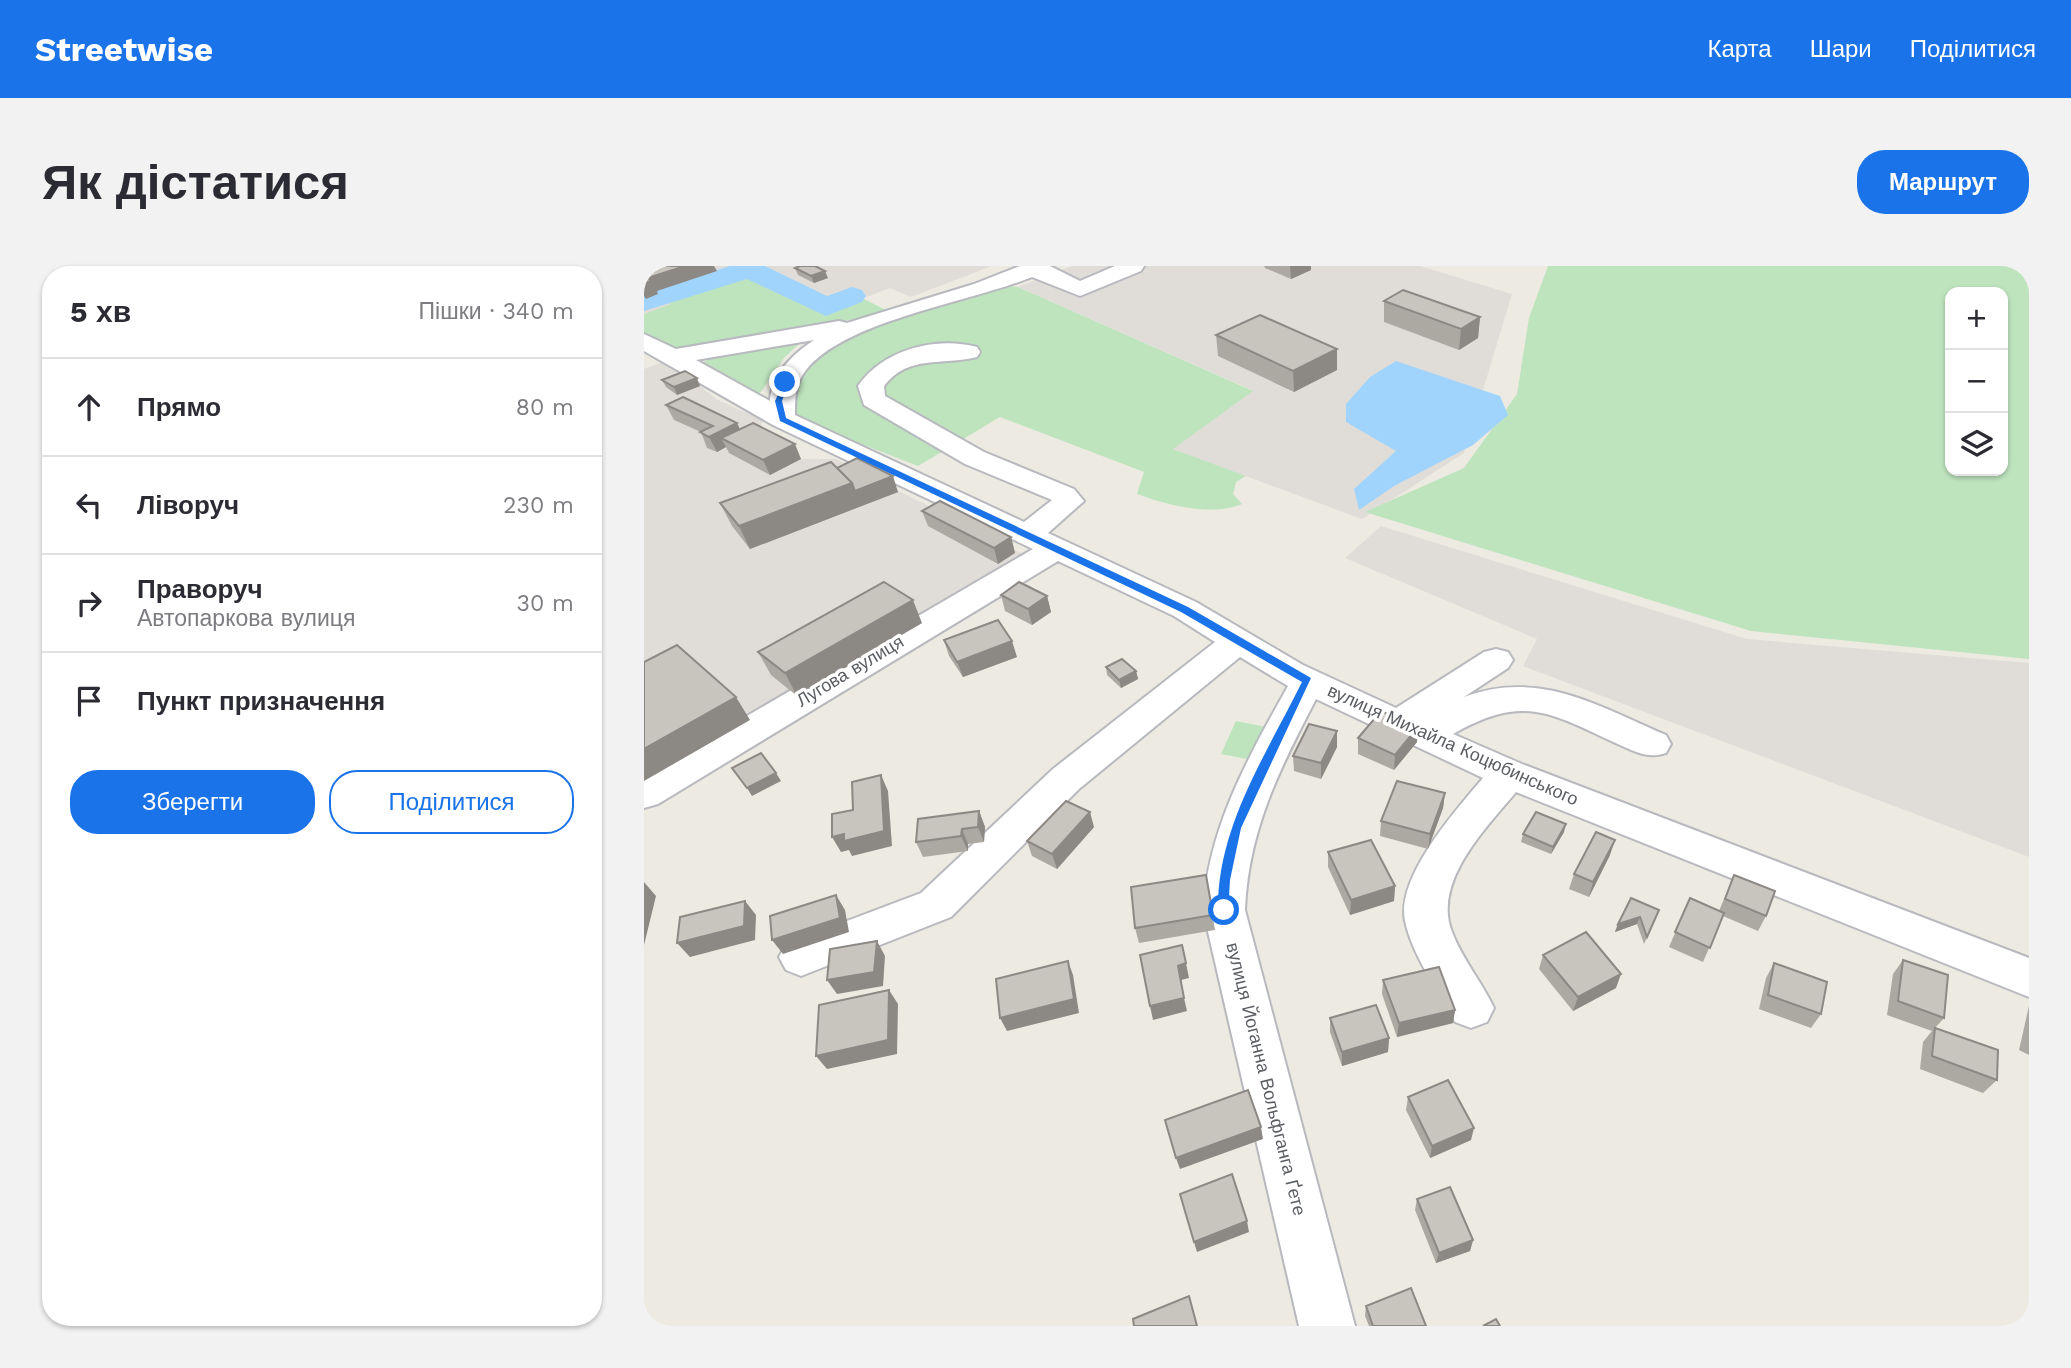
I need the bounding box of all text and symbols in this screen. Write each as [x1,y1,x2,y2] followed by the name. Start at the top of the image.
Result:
[35,30,213,69] text: Streetwise
[1707,35,1772,63] text: Карта
[1810,35,1872,63] text: Шари
[1910,35,2036,63] text: Поділитися
[1857,150,2029,214] button: Маршрут
[42,153,349,211] text: Як дістатися
[1945,287,2008,476] map controls
[1945,287,2008,350] button: +
[70,294,131,329] text: 5 хв
[419,298,574,325] text: Пішки · 340 m
[1945,350,2008,413] button: −
[769,366,800,397] route end
[70,388,108,426] icon: ahead
[137,392,221,422] text: Прямо
[516,394,574,421] text: 80 m
[1945,413,2008,476] button: layers
[70,486,108,524] icon: left
[137,490,239,520] text: Ліворуч
[503,492,574,519] text: 230 m
[137,574,263,604] text: Праворуч
[70,584,108,622] icon: right
[517,590,574,617] text: 30 m
[137,605,355,632] text: Автопаркова вулиця
[792,630,907,711] street label: Лугова вулиця
[1325,680,1582,810] street label: вулиця Михайла Коцюбинського
[70,682,108,720] icon: arrive
[137,686,385,716] text: Пункт призначення
[70,770,315,834] button: Зберегти
[329,770,574,834] button: Поділитися
[1208,894,1239,925] route start
[1222,940,1311,1218] street label: вулиця Йоганна Вольфганга Ґете

